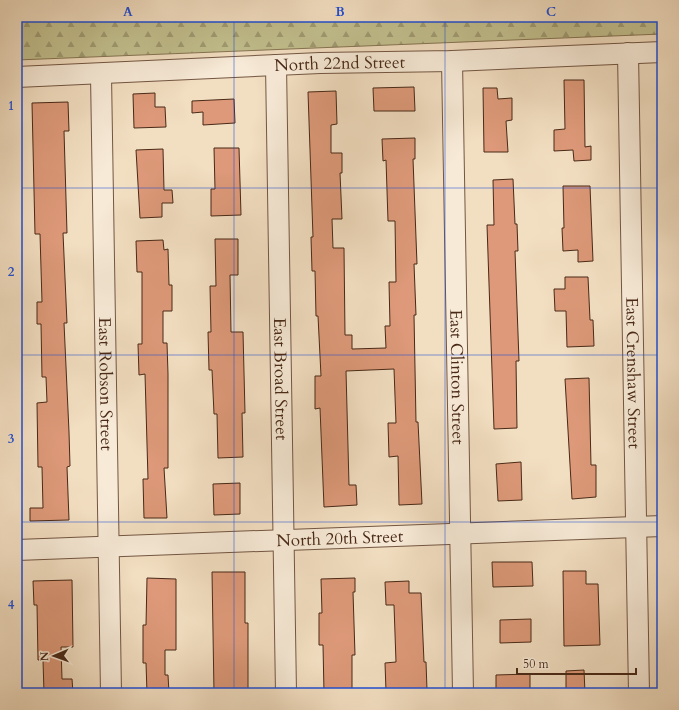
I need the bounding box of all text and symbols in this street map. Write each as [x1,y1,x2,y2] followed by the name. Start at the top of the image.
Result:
[123,3,133,21] text: A
[335,3,345,21] text: B
[546,3,556,21] text: C
[274,51,406,77] street label: North 22nd Street
[8,97,14,115] text: 1
[8,263,15,281] text: 2
[620,297,646,450] street label: East Crenshaw Street
[444,309,470,445] street label: East Clinton Street
[93,317,118,452] street label: East Robson Street
[268,318,293,441] street label: East Broad Street
[8,430,15,448] text: 3
[276,525,404,552] street label: North 20th Street
[8,596,15,614] text: 4
[34,636,74,676] north arrow
[517,650,636,676] scale bar
[37,651,52,661] text: N
[523,656,550,672] text: 50 m

